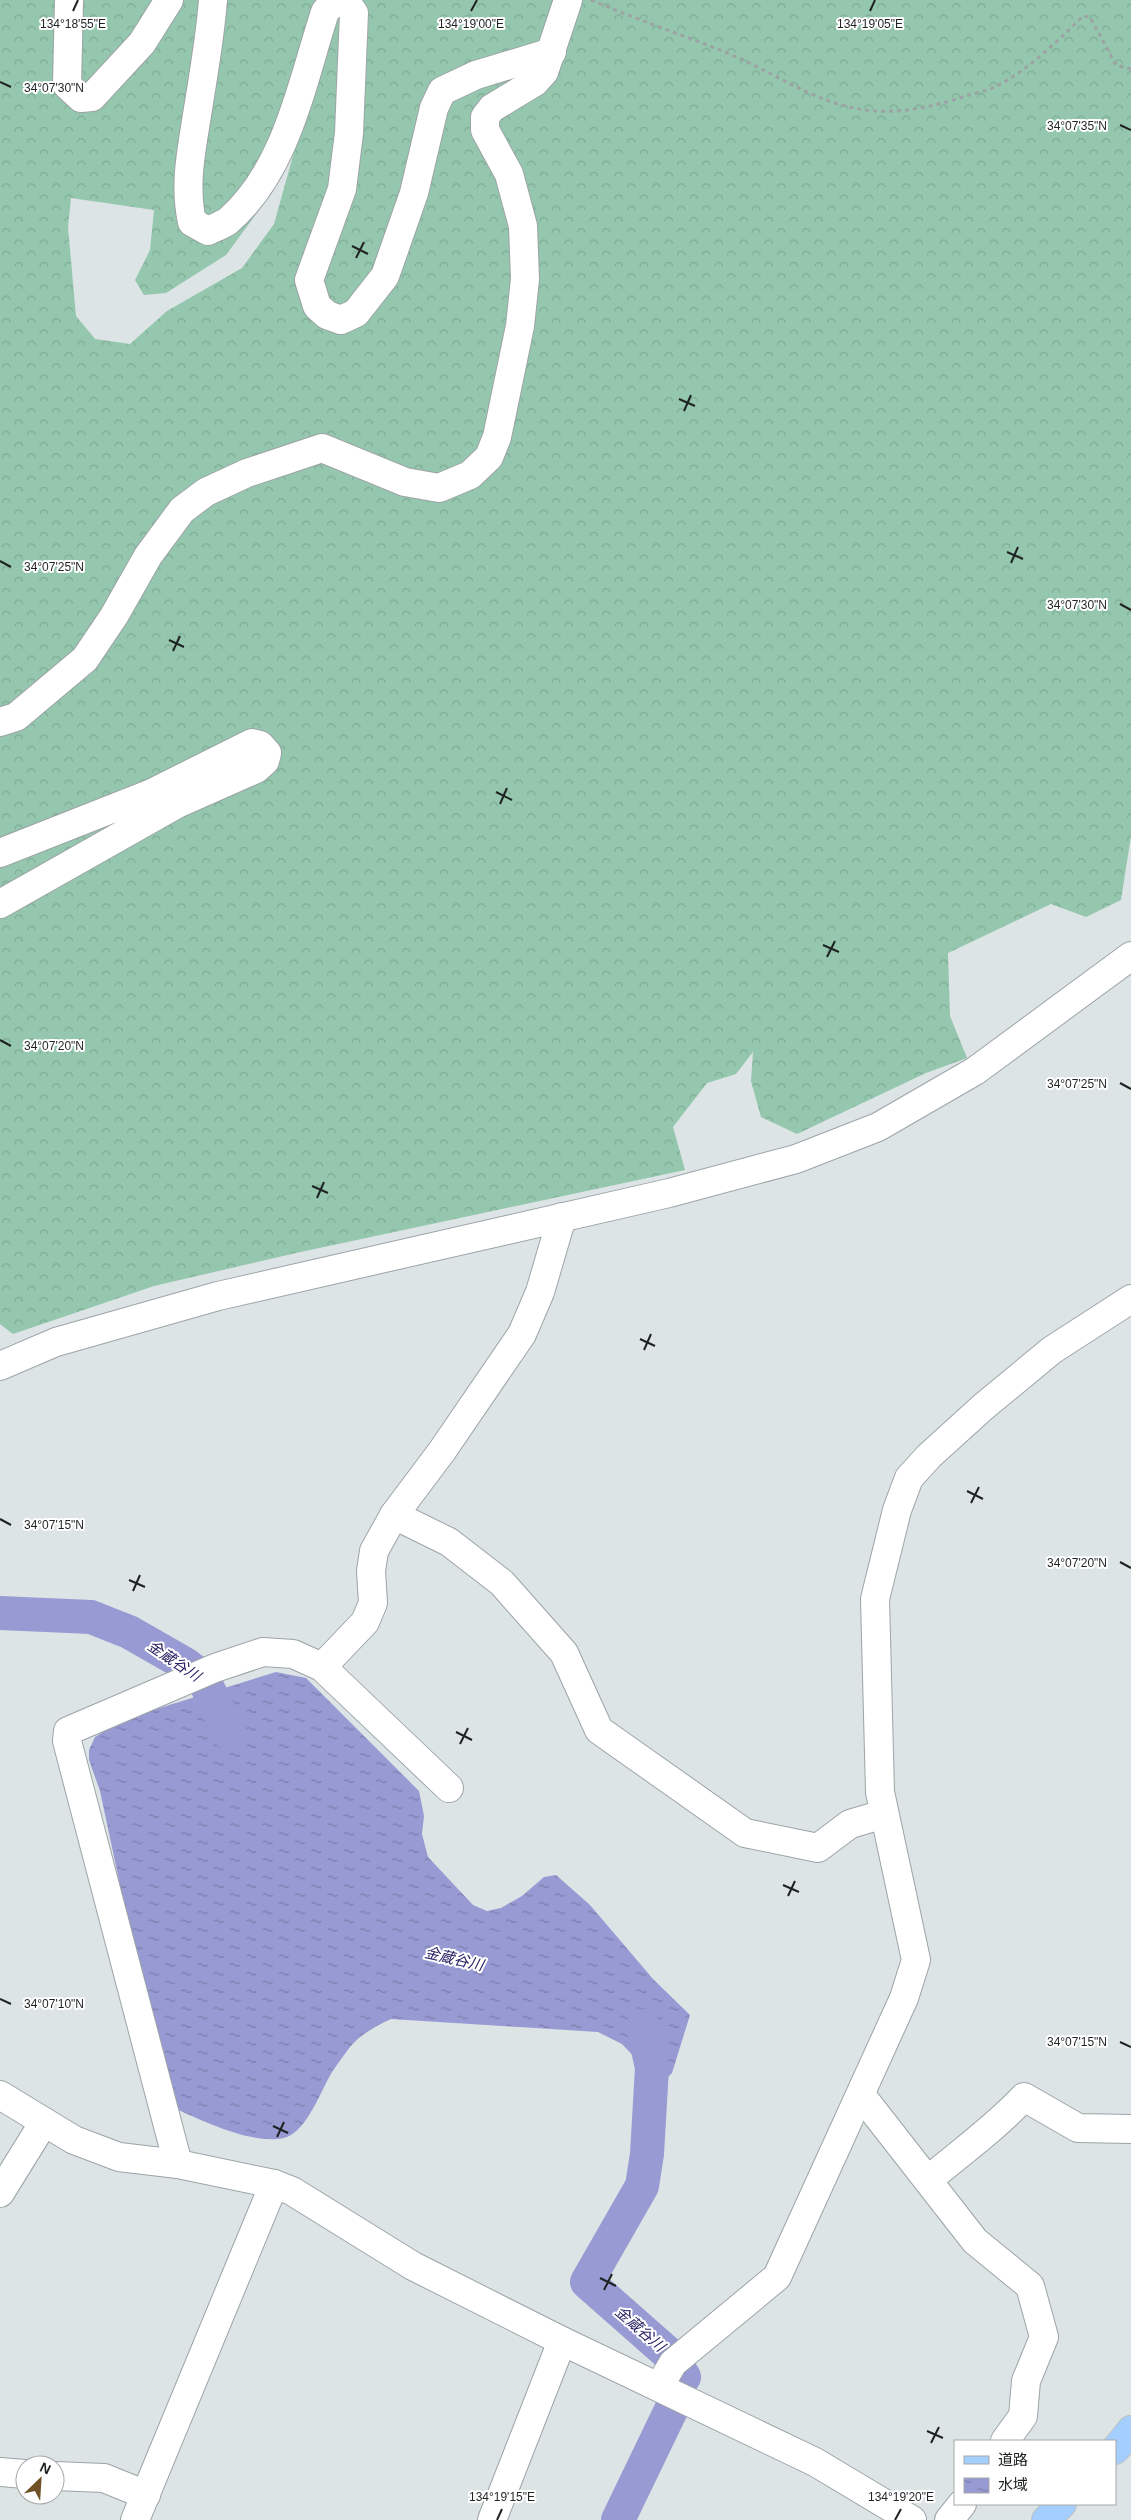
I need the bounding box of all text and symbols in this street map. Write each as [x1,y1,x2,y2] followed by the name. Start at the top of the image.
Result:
[40,17,106,31] text: 134°18'55"E
[438,17,504,31] text: 134°19'00"E
[837,17,903,31] text: 134°19'05"E
[24,81,84,95] text: 34°07'30"N
[1047,119,1107,133] text: 34°07'35"N
[24,560,84,574] text: 34°07'25"N
[1047,598,1107,612] text: 34°07'30"N
[24,1039,84,1053] text: 34°07'20"N
[1047,1077,1107,1091] text: 34°07'25"N
[24,1518,84,1532] text: 34°07'15"N
[1047,1556,1107,1570] text: 34°07'20"N
[145,1637,206,1686] water label: 金蔵谷川
[423,1943,487,1974] water label: 金蔵谷川
[24,1997,84,2011] text: 34°07'10"N
[1047,2035,1107,2049] text: 34°07'15"N
[612,2303,670,2356] water label: 金蔵谷川
[954,2440,1116,2505] legend
[998,2451,1028,2468] text: 道路
[15,2455,65,2505] north arrow
[38,2459,53,2478] text: N
[998,2476,1028,2493] text: 水域
[469,2490,535,2504] text: 134°19'15"E
[868,2490,934,2504] text: 134°19'20"E

